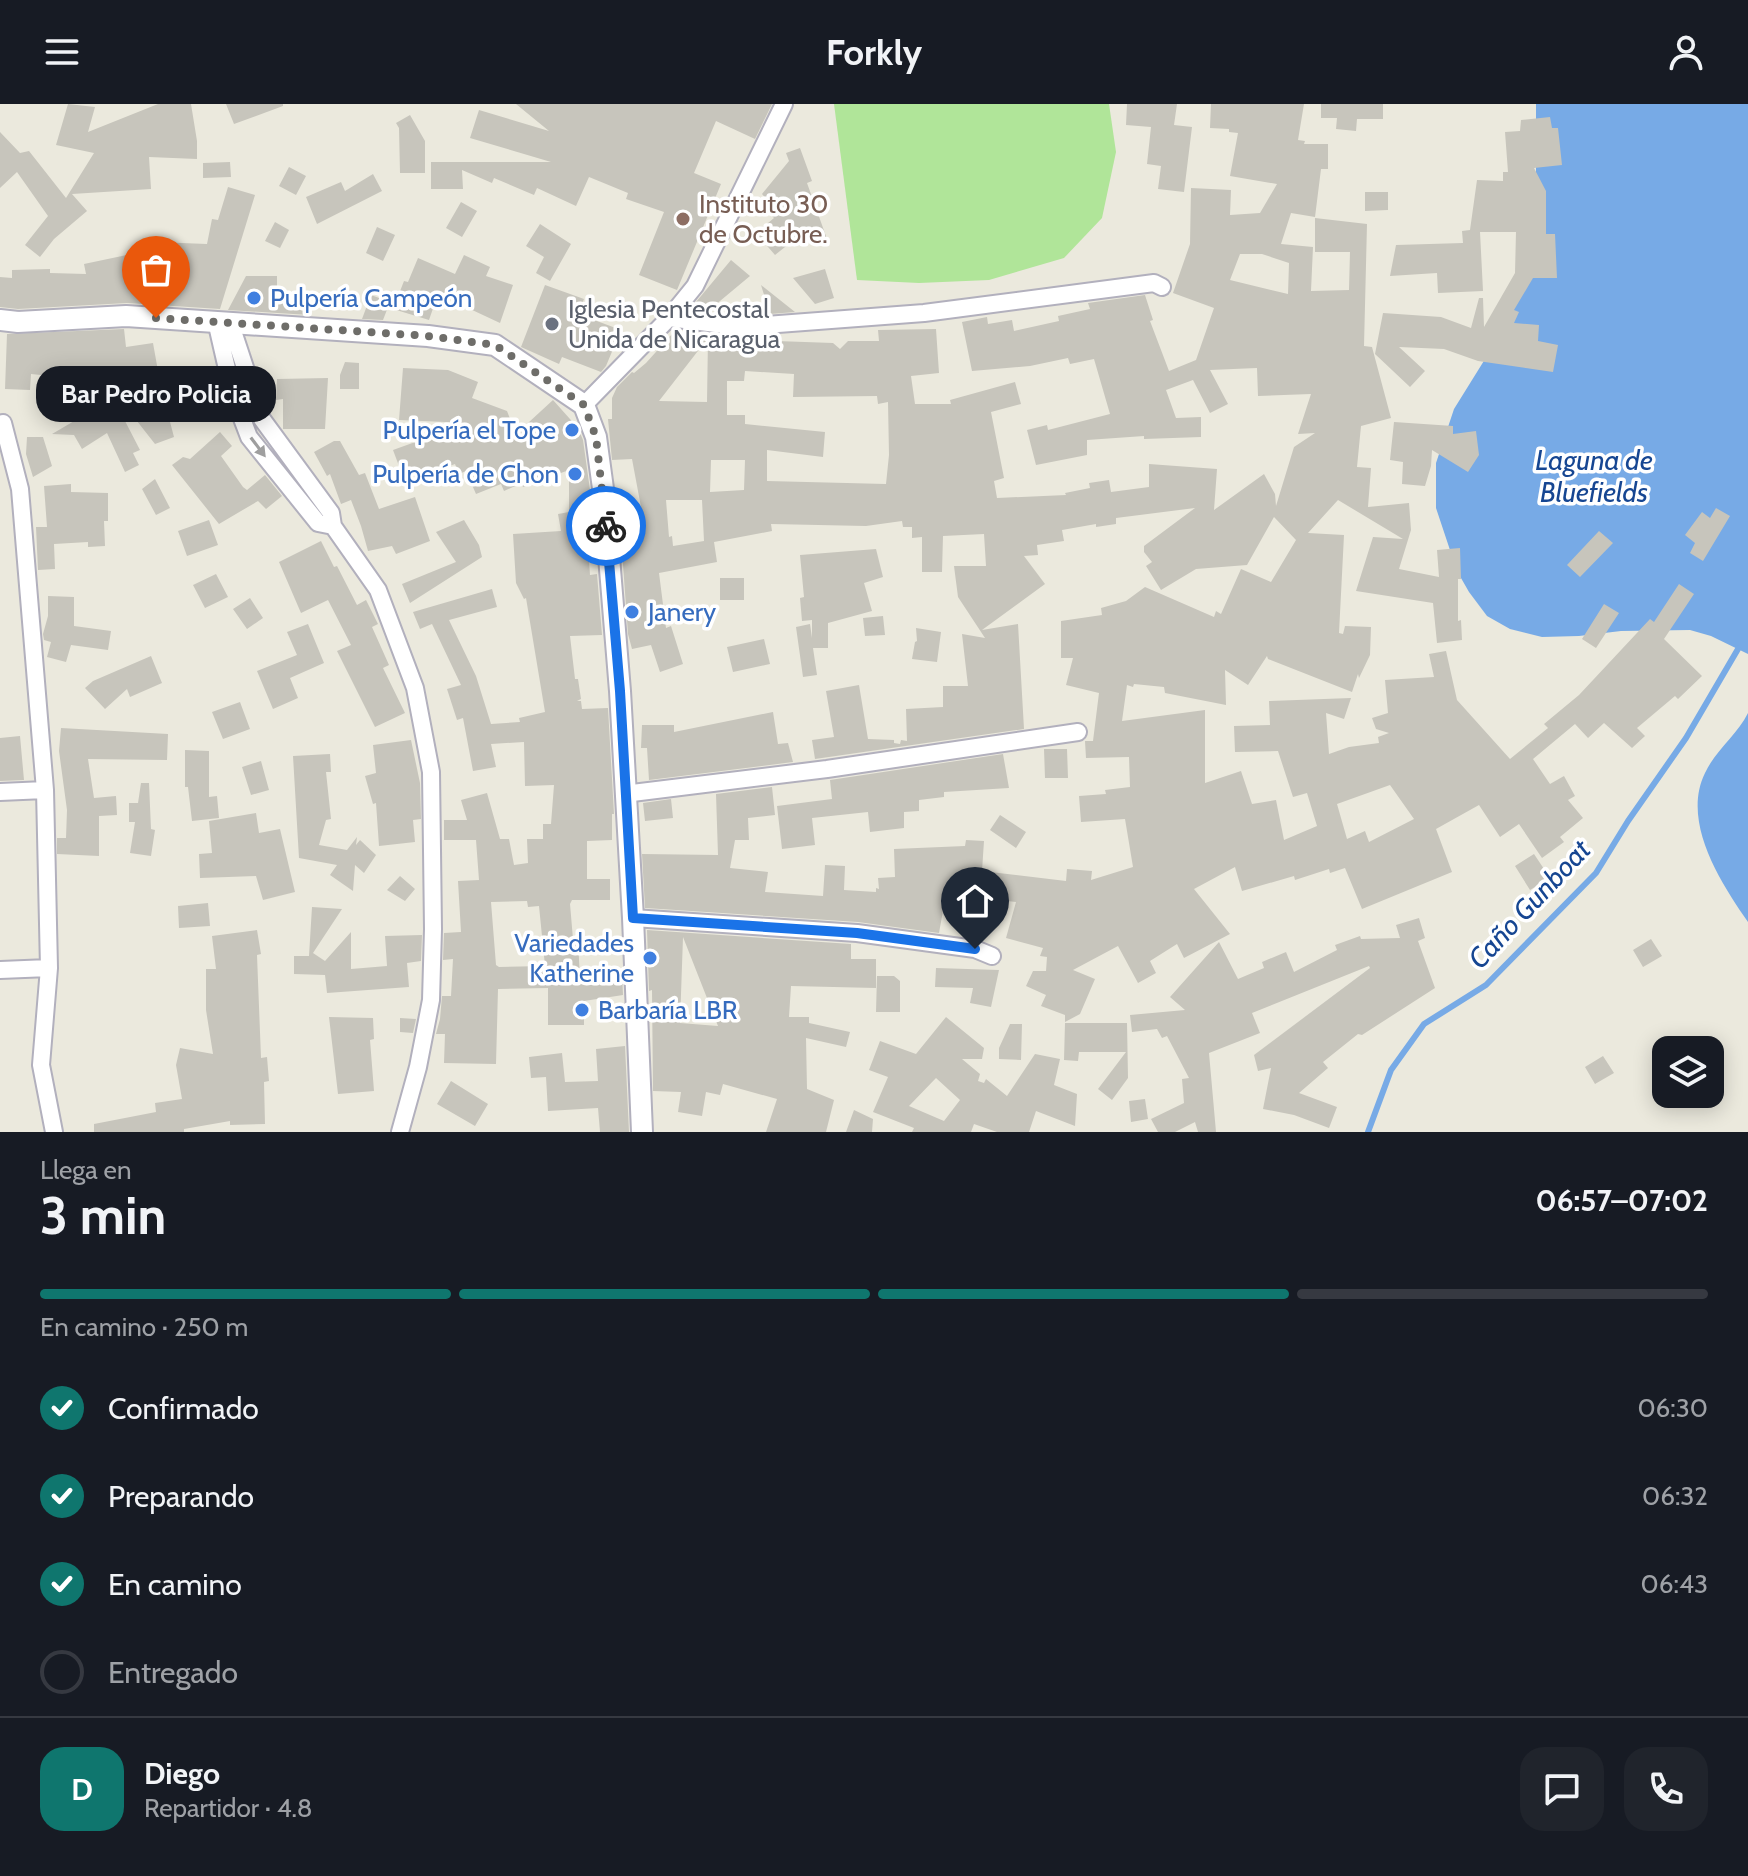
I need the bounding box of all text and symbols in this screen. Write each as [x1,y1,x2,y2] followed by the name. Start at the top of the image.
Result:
[40,30,84,74] icon: menu
[826,30,922,74] text: Forkly
[1664,30,1708,74] icon: person
[699,188,828,250] place label: Instituto 30 de Octubre.
[674,210,692,228] marker: Instituto 30 de Octubre.
[122,236,190,318] pin
[134,248,178,292] icon: bag
[270,282,472,314] place label: Pulpería Campeón
[245,289,263,307] marker: Pulpería Campeón
[568,293,781,355] place label: Iglesia Pentecostal Unida de Nicaragua
[543,315,561,333] marker: Iglesia Pentecostal Unida de Nicaragua
[36,366,276,422] callout: Bar Pedro Policia
[61,378,251,410] text: Bar Pedro Policia
[382,414,556,446] place label: Pulpería el Tope
[563,421,581,439] marker: Pulpería el Tope
[249,437,265,457] one-way arrow
[1535,443,1653,509] water label: Laguna de Bluefields
[372,458,559,490] place label: Pulpería de Chon
[566,465,584,483] marker: Pulpería de Chon
[566,486,646,566] courier
[584,504,628,548] icon: bike
[647,596,716,628] place label: Janery
[623,603,641,621] marker: Janery
[1461,832,1597,975] water label: Caño Gunboat
[941,867,1009,949] pin
[953,879,997,923] icon: home
[514,927,634,989] place label: Variedades Katherine
[641,949,659,967] marker: Variedades Katherine
[598,994,738,1026] place label: Barbaría LBR
[573,1001,591,1019] marker: Barbaría LBR
[1652,1036,1724,1108] map controls
[1652,1036,1724,1108] button: layers
[40,1154,131,1186] text: Llega en
[1536,1182,1708,1219] text: 06:57–07:02
[40,1184,166,1247] text: 3 min
[40,1311,248,1343] text: En camino · 250 m
[40,1386,84,1430] icon: check
[108,1390,259,1427] text: Confirmado
[1637,1392,1708,1424] text: 06:30
[40,1474,84,1518] icon: check
[108,1478,254,1515] text: Preparando
[1642,1480,1708,1512] text: 06:32
[40,1562,84,1606] icon: check
[108,1566,242,1603] text: En camino
[1641,1568,1708,1600] text: 06:43
[108,1654,238,1691] text: Entregado
[1520,1747,1604,1831] button: chat
[1624,1747,1708,1831] button: phone
[144,1755,220,1792] text: Diego
[71,1771,93,1808] text: D
[144,1792,313,1824] text: Repartidor · 4.8

